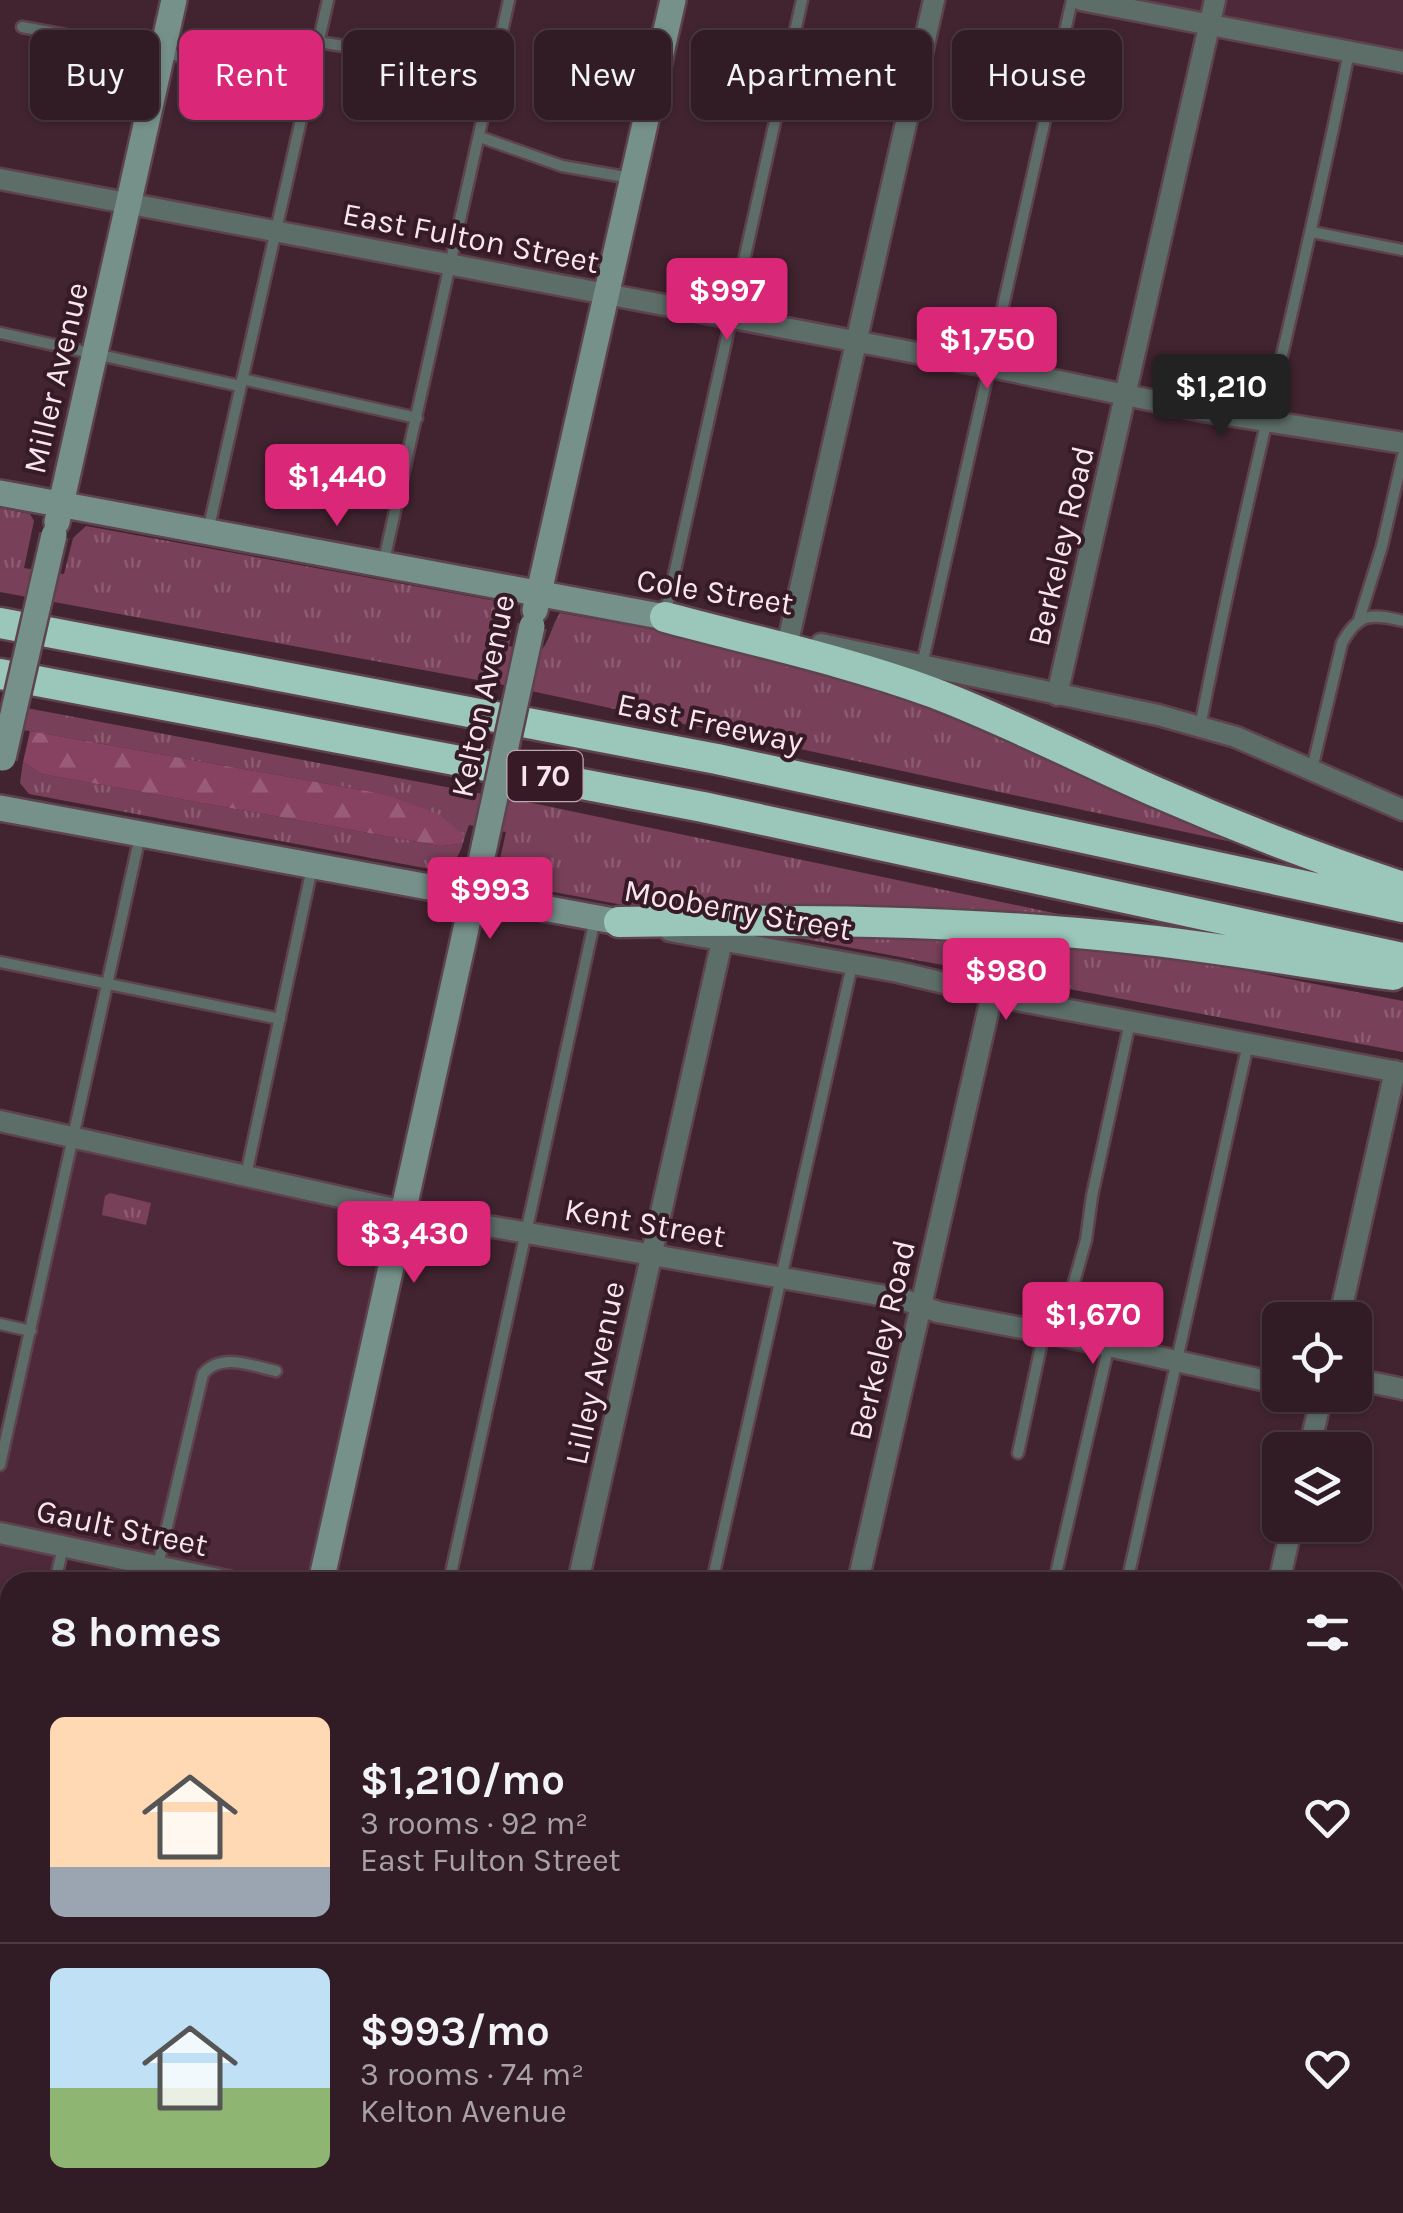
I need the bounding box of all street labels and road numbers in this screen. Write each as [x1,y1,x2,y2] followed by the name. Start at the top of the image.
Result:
[340,195,602,281] street label: East Fulton Street
[16,279,96,477] street label: Miller Avenue
[1020,442,1102,650] street label: Berkeley Road
[634,561,796,623] street label: Cole Street
[443,591,523,801] street label: Kelton Avenue
[614,685,806,761] street label: East Freeway
[508,751,582,801] road number: I 70
[621,872,855,948] street label: Mooberry Street
[562,1191,728,1255] street label: Kent Street
[841,1236,923,1444] street label: Berkeley Road
[557,1278,633,1468] street label: Lilley Avenue
[33,1492,211,1564] street label: Gault Street

